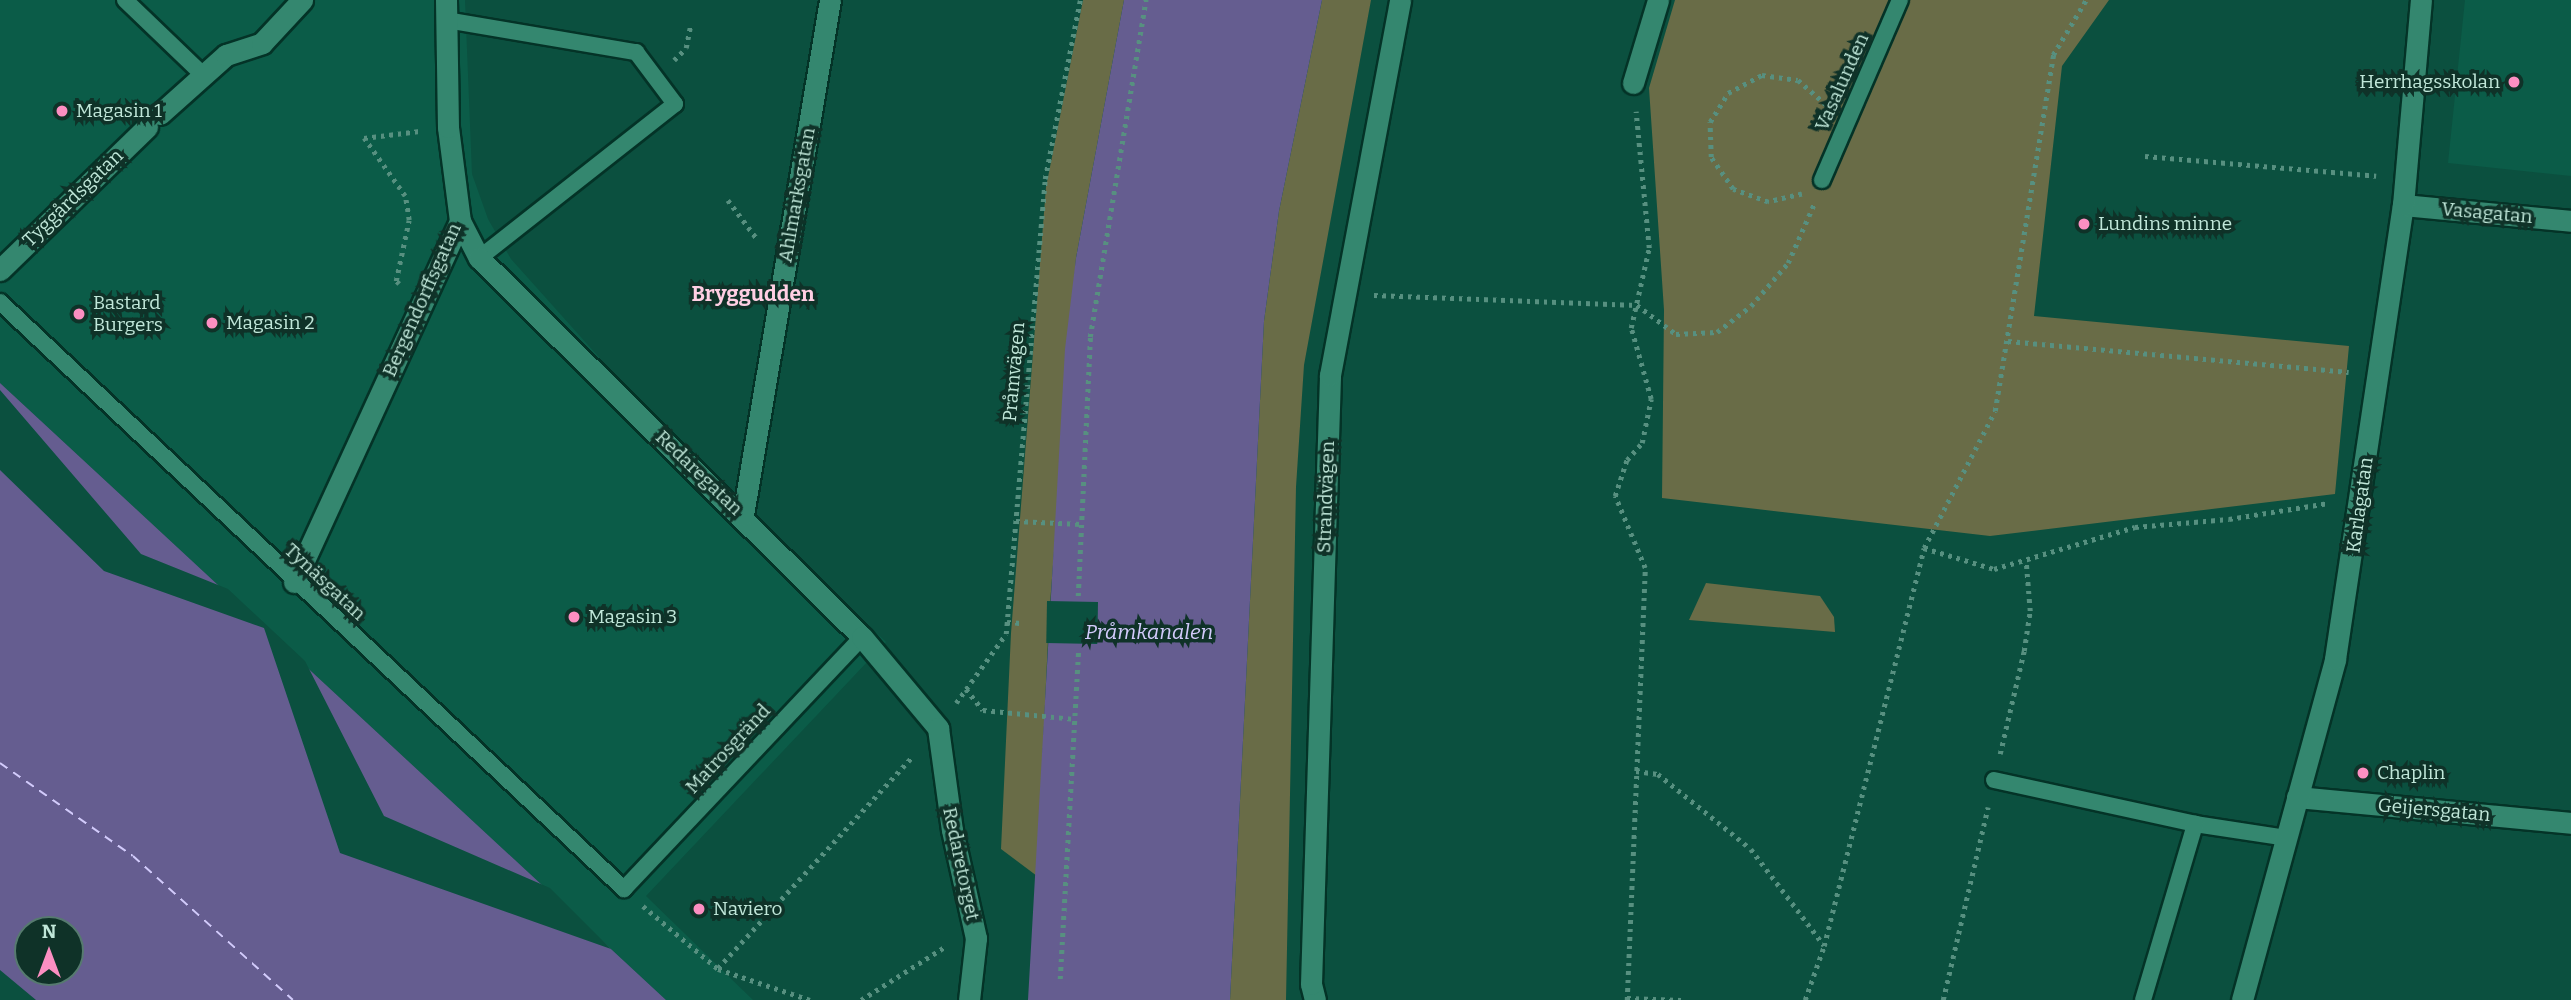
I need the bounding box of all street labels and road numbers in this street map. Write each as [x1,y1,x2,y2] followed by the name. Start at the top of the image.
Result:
[1810,30,1874,134] street label: Vasalunden
[774,126,820,264] street label: Ahlmarksgatan
[18,145,128,251] street label: Tyggårdsgatan
[2441,198,2533,228] street label: Vasagatan
[378,220,466,380] street label: Bergendorffsgatan
[998,321,1030,423] street label: Pråmvägen
[651,426,747,520] street label: Redaregatan
[1313,441,1339,553] street label: Strandvägen
[2342,456,2378,554] street label: Karlagatan
[280,539,370,625] street label: Tynäsgatan
[681,700,775,798] street label: Matrosgränd
[2377,794,2491,826] street label: Geijersgatan
[938,805,984,923] street label: Redaretorget

